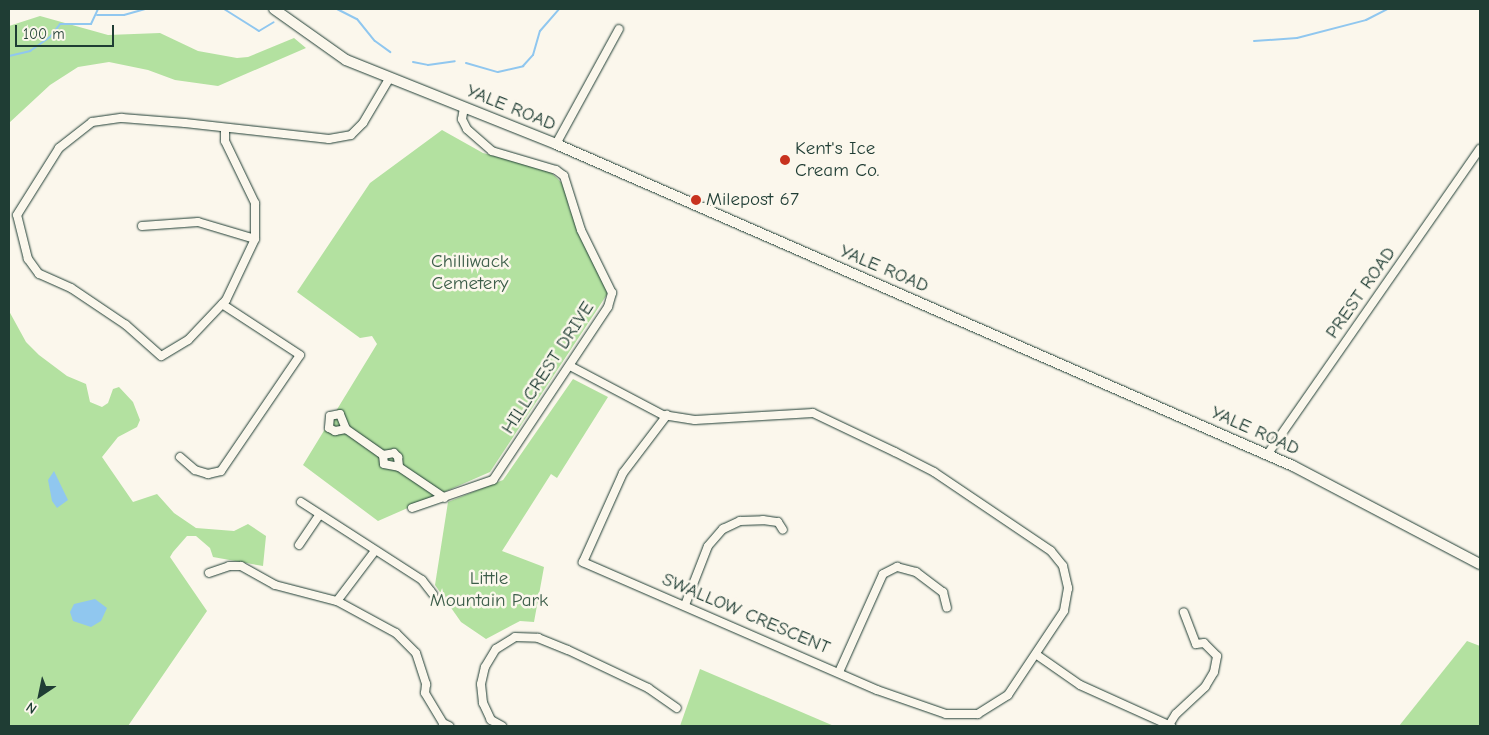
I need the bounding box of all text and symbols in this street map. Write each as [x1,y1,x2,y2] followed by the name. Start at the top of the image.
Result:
[18,15,116,47] scale bar
[23,25,65,43] text: 100 m
[463,80,559,136] street label: YALE ROAD
[795,138,879,182] place label: Kent's Ice Cream Co.
[779,154,791,166] marker: Kent's Ice Cream Co.
[706,189,799,211] place label: Milepost 67
[690,194,702,206] marker: Milepost 67
[836,240,932,298] street label: YALE ROAD
[1321,243,1401,343] street label: PREST ROAD
[431,251,509,295] park label: Chilliwack Cemetery
[497,298,599,438] street label: HILLCREST DRIVE
[1207,401,1303,461] street label: YALE ROAD
[430,568,548,612] park label: Little Mountain Park
[658,568,834,660] street label: SWALLOW CRESCENT
[15,670,65,720] north arrow
[23,698,40,717] text: N

